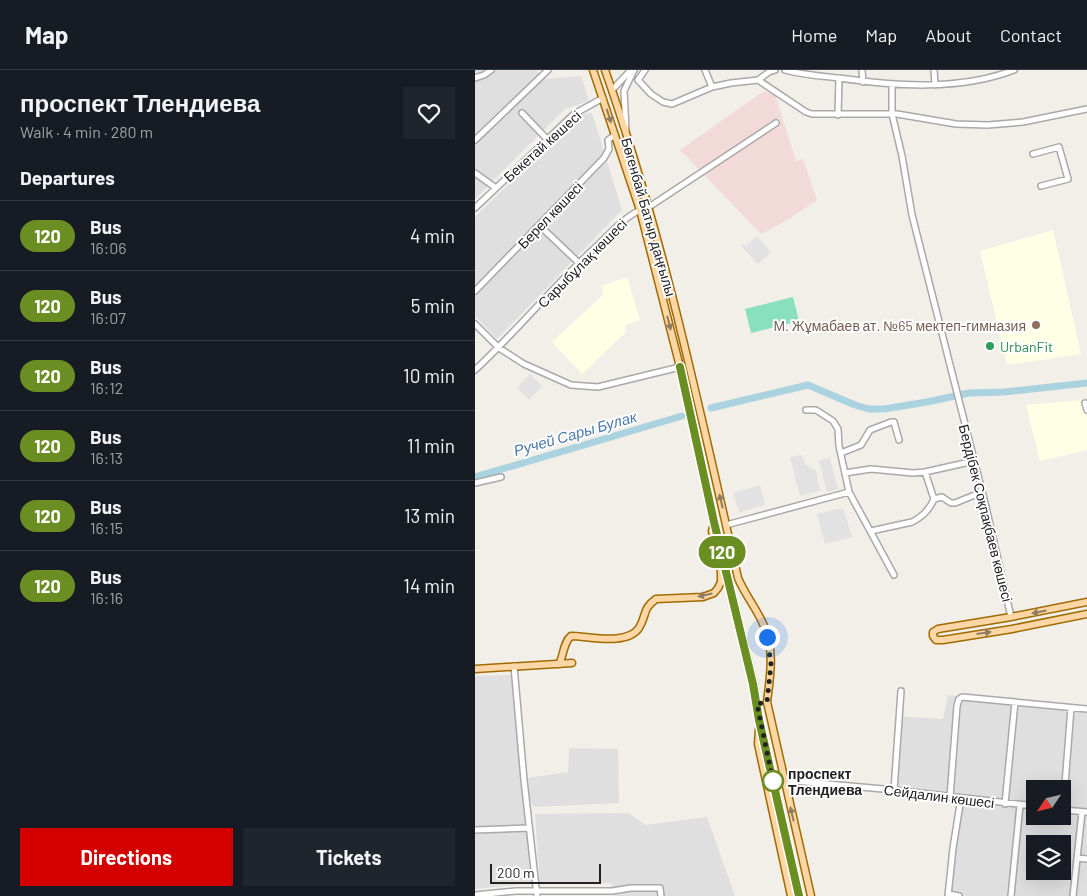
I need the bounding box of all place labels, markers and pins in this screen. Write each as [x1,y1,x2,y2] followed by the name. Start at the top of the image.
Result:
[773,317,1026,334] place label: М. Жұмабаев ат. №65 мектеп-гимназия
[1030,319,1042,331] marker: М. Жұмабаев ат. №65 мектеп-гимназия
[1000,338,1053,355] place label: UrbanFit
[984,340,996,352] marker: UrbanFit
[788,765,862,798] place label: проспект Тлендиева
[762,770,784,792] marker: проспект Тлендиева

